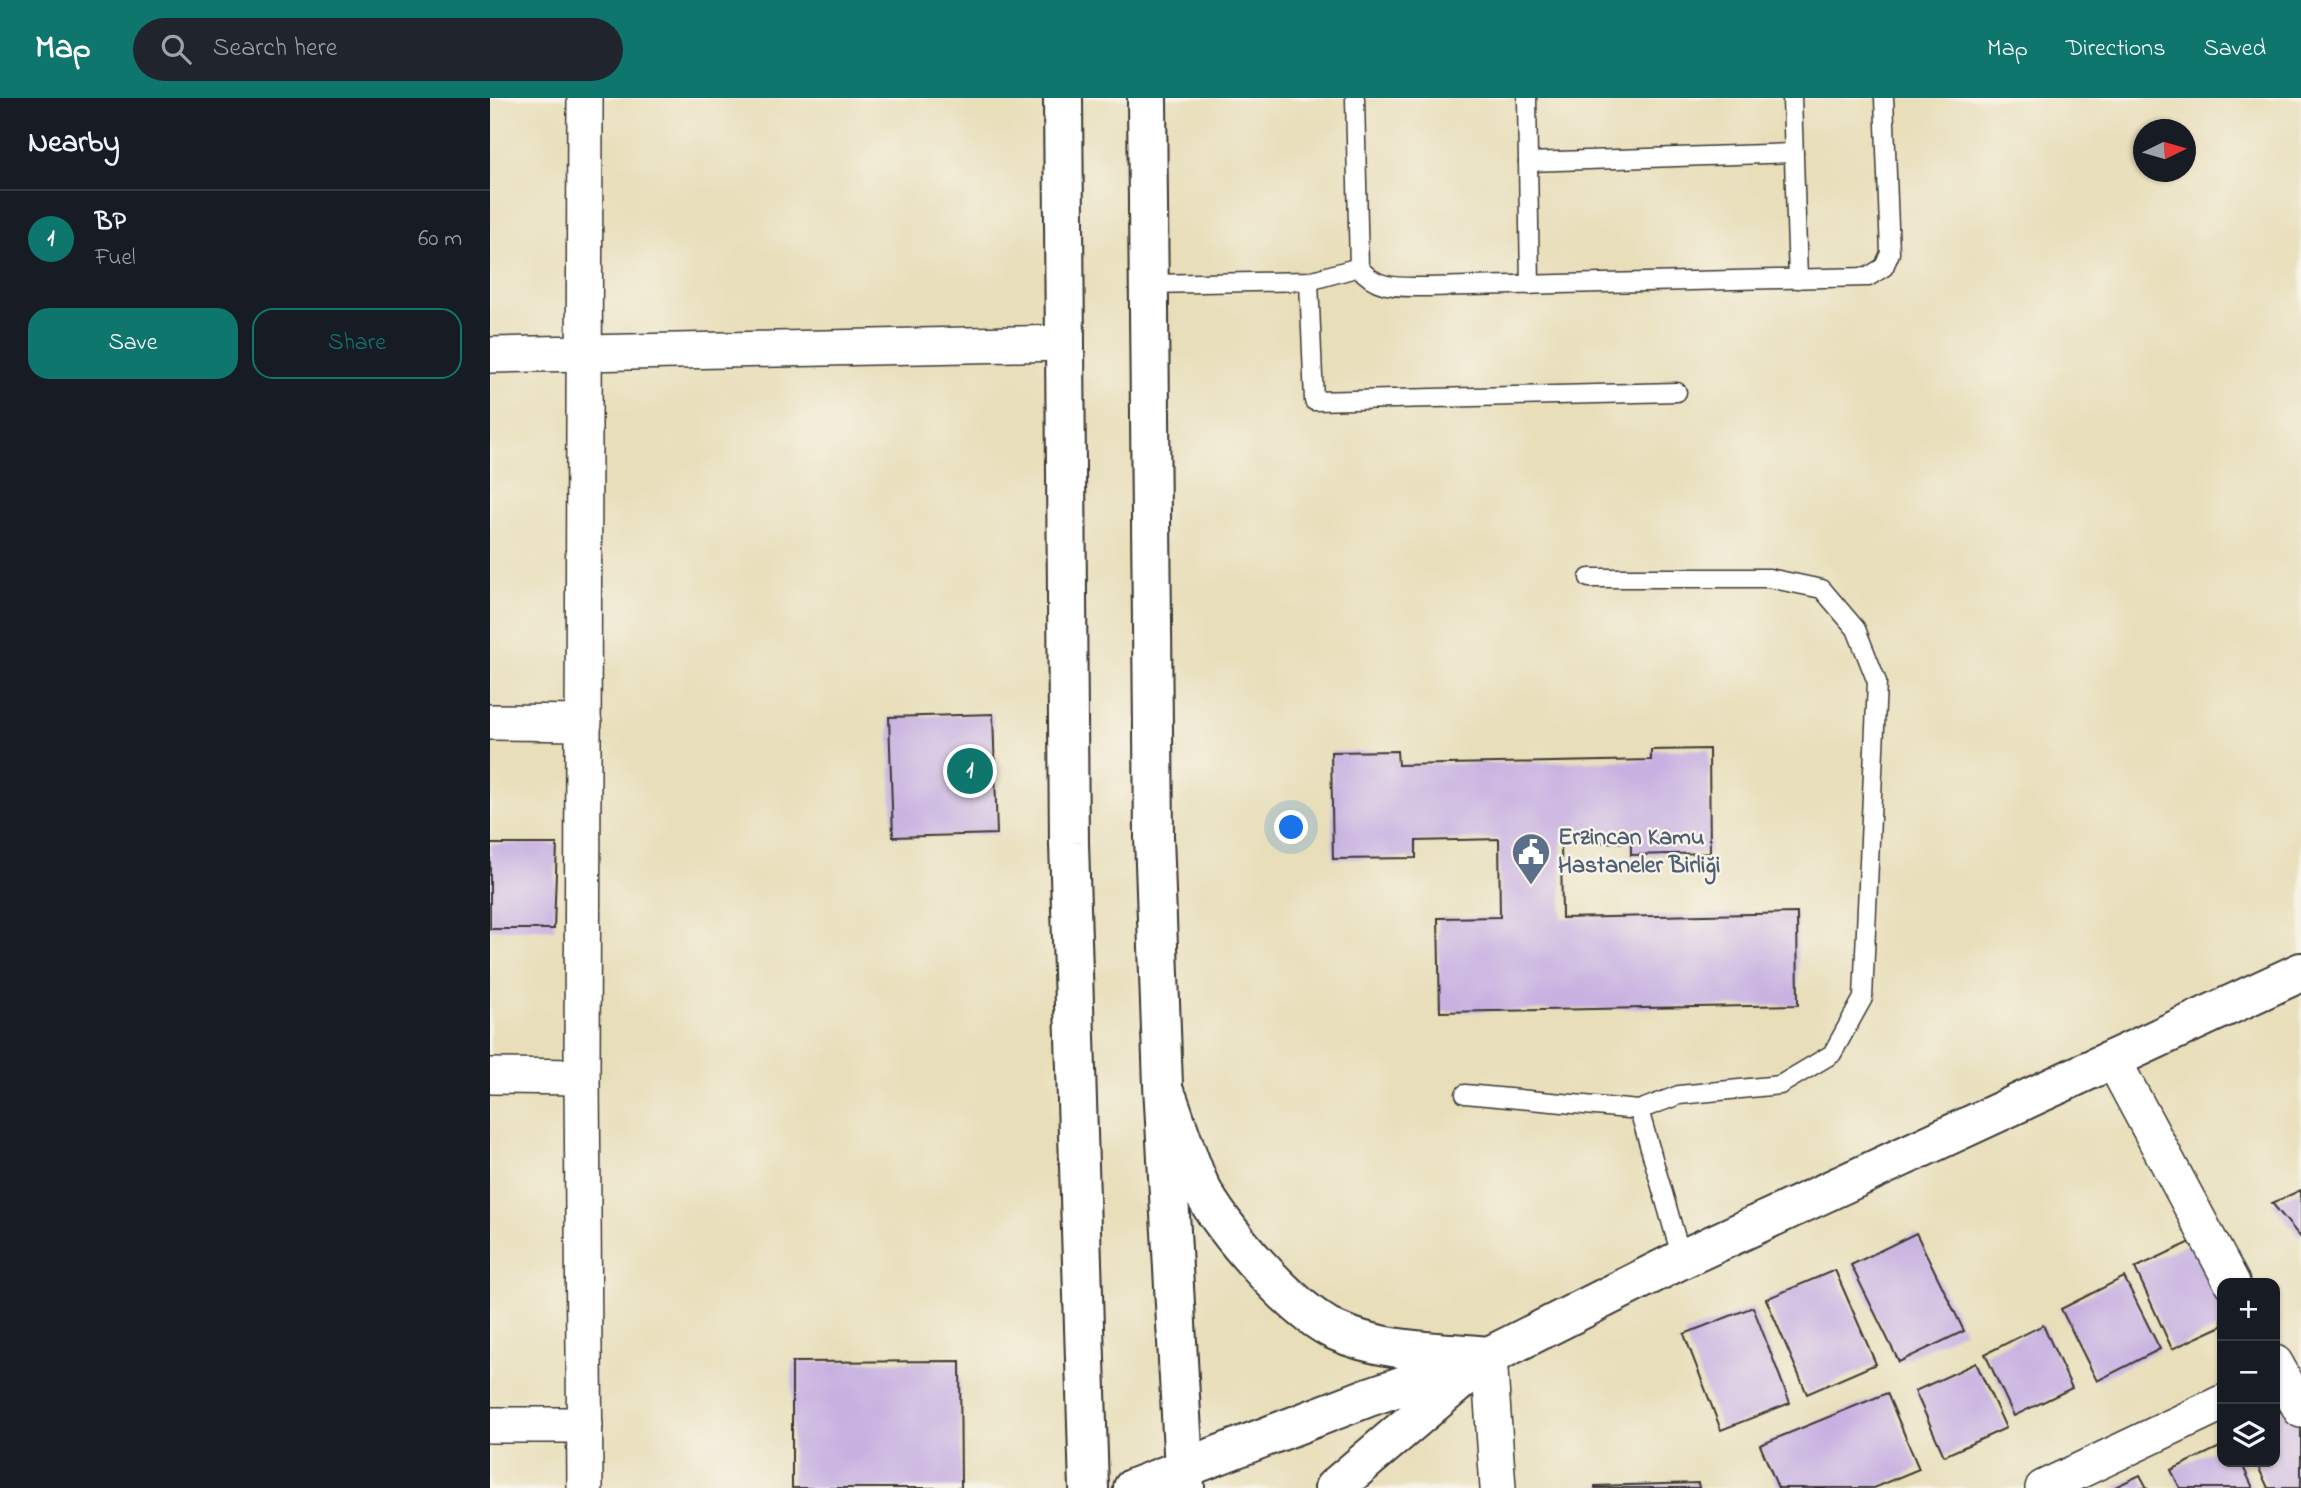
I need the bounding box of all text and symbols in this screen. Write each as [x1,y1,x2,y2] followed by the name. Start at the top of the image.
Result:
[133,18,623,81] search box
[35,25,91,73] text: Map
[157,30,195,68] icon: search
[213,30,337,68] text: Search here
[1987,32,2028,67] text: Map
[2066,32,2165,67] text: Directions
[2203,32,2266,67] text: Saved
[2133,119,2196,182] north arrow
[28,122,120,166] text: Nearby
[95,204,126,242] text: BP
[47,223,55,256] text: 1
[418,223,462,256] text: 60 m
[95,242,136,275] text: Fuel
[28,308,238,379] button: Save
[252,308,462,379] button: Share
[947,745,993,797] pin: 1
[1274,810,1308,844] your location
[1558,821,1720,885] place label: Erzincan Kamu Hastaneler Birliği
[1510,831,1552,886] public building icon: Erzincan Kamu Hastaneler Birliği
[2217,1278,2280,1467] map controls
[2217,1278,2280,1341] button: +
[2217,1341,2280,1404] button: −
[2217,1404,2280,1467] button: layers

